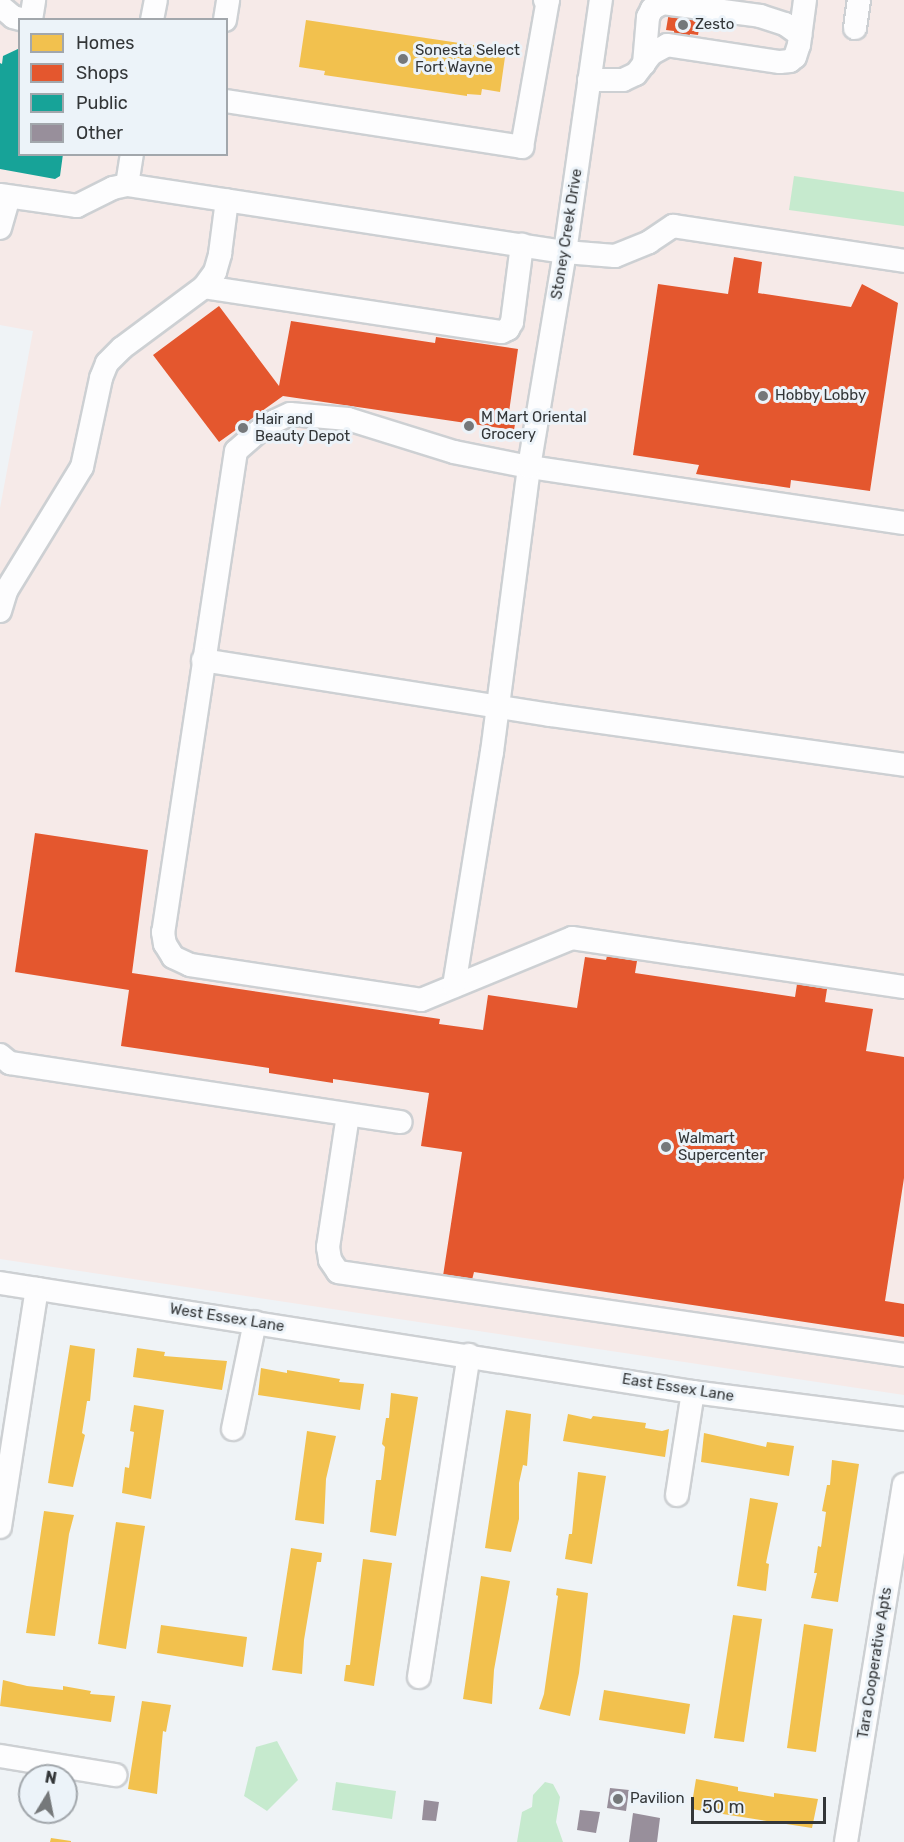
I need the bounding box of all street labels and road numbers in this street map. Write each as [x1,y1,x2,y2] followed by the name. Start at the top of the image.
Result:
[548,167,586,301] street label: Stoney Creek Drive
[168,1300,286,1336] street label: West Essex Lane
[621,1370,735,1406] street label: East Essex Lane
[854,1586,896,1740] street label: Tara Cooperative Apts

